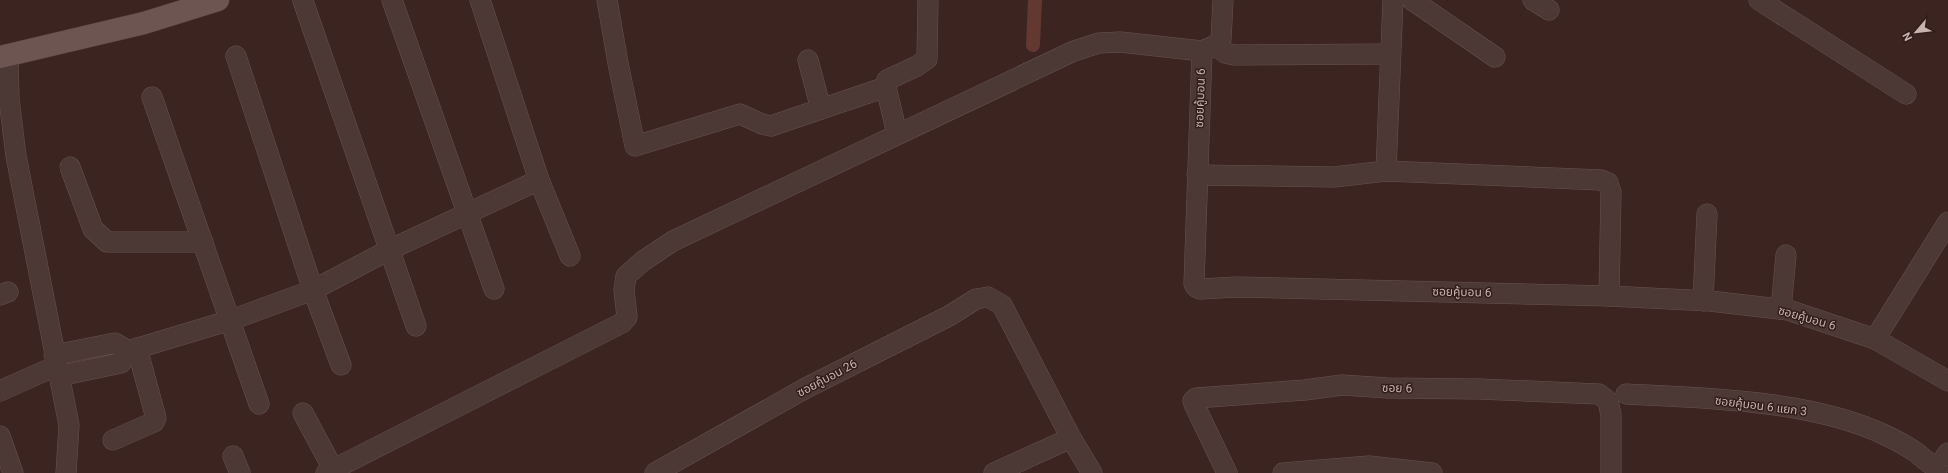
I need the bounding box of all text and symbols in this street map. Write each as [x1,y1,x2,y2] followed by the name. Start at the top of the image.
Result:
[1896,12,1936,52] north arrow
[1900,30,1915,43] text: N
[1192,68,1208,128] street label: ซอยคู้บอน 6
[1432,284,1492,300] street label: ซอยคู้บอน 6
[1777,303,1838,333] street label: ซอยคู้บอน 6
[795,356,860,400] street label: ซอยคู้บอน 26
[1382,381,1413,395] street label: ซอย 6
[1714,393,1808,419] street label: ซอยคู้บอน 6 แยก 3

